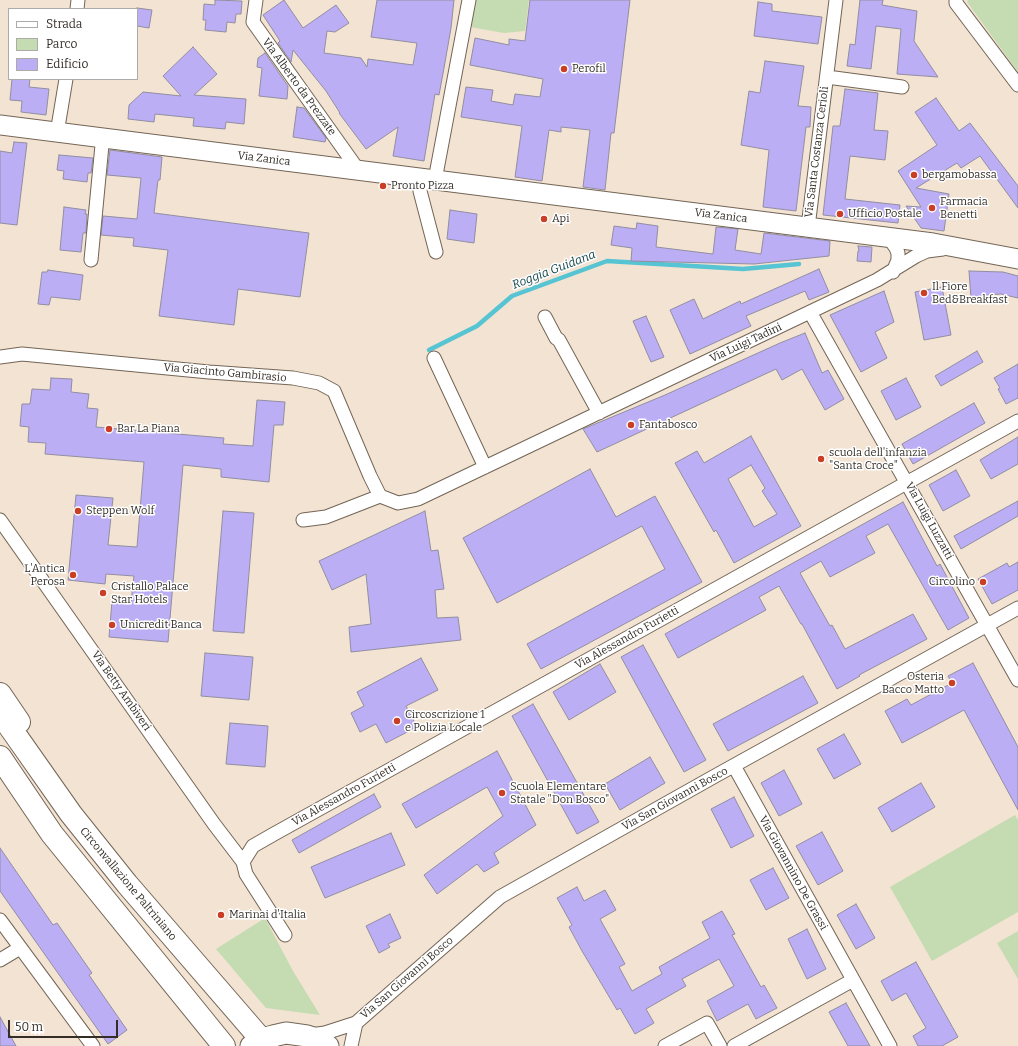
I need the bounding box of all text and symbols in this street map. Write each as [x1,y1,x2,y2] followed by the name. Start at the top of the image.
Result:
[8,8,138,80] legend
[46,17,82,31] text: Strada
[259,36,339,138] street label: Via Alberto da Prezzate
[46,37,77,51] text: Parco
[46,57,88,71] text: Edificio
[572,62,606,76] place label: Perofil
[559,64,569,74] marker: Perofil
[802,86,832,218] street label: Via Santa Costanza Cerioli
[237,149,291,169] street label: Via Zanica
[922,168,997,182] place label: bergamobassa
[909,170,919,180] marker: bergamobassa
[391,179,454,193] place label: Pronto Pizza
[378,181,388,191] marker: Pronto Pizza
[940,195,988,221] place label: Farmacia Benetti
[927,203,937,213] marker: Farmacia Benetti
[694,206,748,226] street label: Via Zanica
[848,207,922,221] place label: Ufficio Postale
[835,209,845,219] marker: Ufficio Postale
[552,212,569,226] place label: Api
[539,214,549,224] marker: Api
[510,247,598,293] water label: Roggia Guidana
[932,280,1008,306] place label: Il Fiore Bed&Breakfast
[919,288,929,298] marker: Il Fiore Bed&Breakfast
[708,321,784,365] street label: Via Luigi Tadini
[163,361,287,385] street label: Via Giacinto Gambirasio
[639,418,697,432] place label: Fantabosco
[626,420,636,430] marker: Fantabosco
[117,422,180,436] place label: Bar La Piana
[104,424,114,434] marker: Bar La Piana
[829,446,927,472] place label: scuola dell'infanzia "Santa Croce"
[816,454,826,464] marker: scuola dell'infanzia "Santa Croce"
[902,480,956,562] street label: Via Luigi Luzzatti
[86,504,154,518] place label: Steppen Wolf
[73,506,83,516] marker: Steppen Wolf
[24,562,65,588] place label: L'Antica Perosa
[68,570,78,580] marker: L'Antica Perosa
[929,575,975,589] place label: Circolino
[978,577,988,587] marker: Circolino
[111,580,189,606] place label: Cristallo Palace Star Hotels
[98,588,108,598] marker: Cristallo Palace Star Hotels
[573,604,681,672] street label: Via Alessandro Furietti
[120,618,202,632] place label: Unicredit Banca
[107,620,117,630] marker: Unicredit Banca
[89,649,153,733] street label: Via Betty Ambiveri
[882,670,944,696] place label: Osteria Bacco Matto
[947,678,957,688] marker: Osteria Bacco Matto
[405,708,485,734] place label: Circoscrizione 1 e Polizia Locale
[392,716,402,726] marker: Circoscrizione 1 e Polizia Locale
[290,761,398,829] street label: Via Alessandro Furietti
[620,764,730,834] street label: Via San Giovanni Bosco
[510,780,609,806] place label: Scuola Elementare Statale "Don Bosco"
[497,788,507,798] marker: Scuola Elementare Statale "Don Bosco"
[756,813,830,933] street label: Via Giovannino De Grassi
[77,825,179,943] street label: Circonvallazione Paltriniano
[229,908,306,922] place label: Marinai d'Italia
[216,910,226,920] marker: Marinai d'Italia
[358,934,456,1022] street label: Via San Giovanni Bosco
[10,1012,120,1038] scale bar
[15,1020,43,1034] text: 50 m

